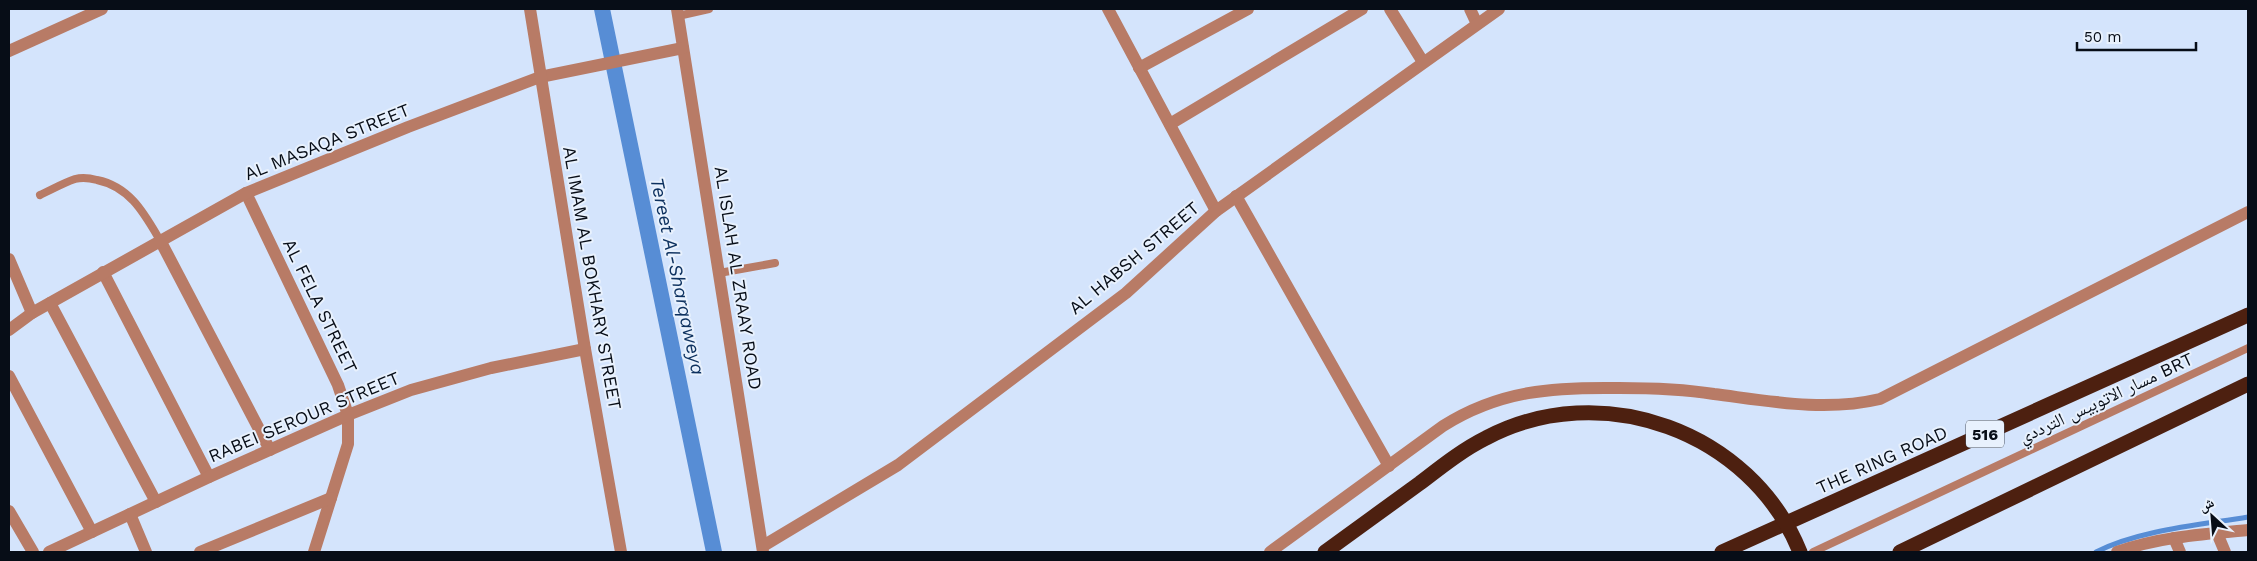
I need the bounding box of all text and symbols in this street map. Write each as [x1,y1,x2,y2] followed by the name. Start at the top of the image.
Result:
[2077,20,2196,52] scale bar
[2084,28,2121,46] text: 50 m
[241,99,413,184] street label: AL MASAQA STREET
[559,145,626,411] street label: AL IMAM AL BOKHARY STREET
[710,165,767,391] street label: AL ISLAH AL ZRAAY ROAD
[645,175,710,377] water label: Tereet Al-Sharqaweya
[1064,197,1203,318] street label: AL HABSH STREET
[279,235,362,376] street label: AL FELA STREET
[2015,348,2198,451] street label: مسار الاتوبيس الترددي BRT
[205,367,403,466] street label: RABEI SEROUR STREET
[1966,420,2004,448] road number: 516
[1813,421,1951,498] street label: THE RING ROAD
[2187,491,2237,541] north arrow
[2196,494,2217,516] text: ش

